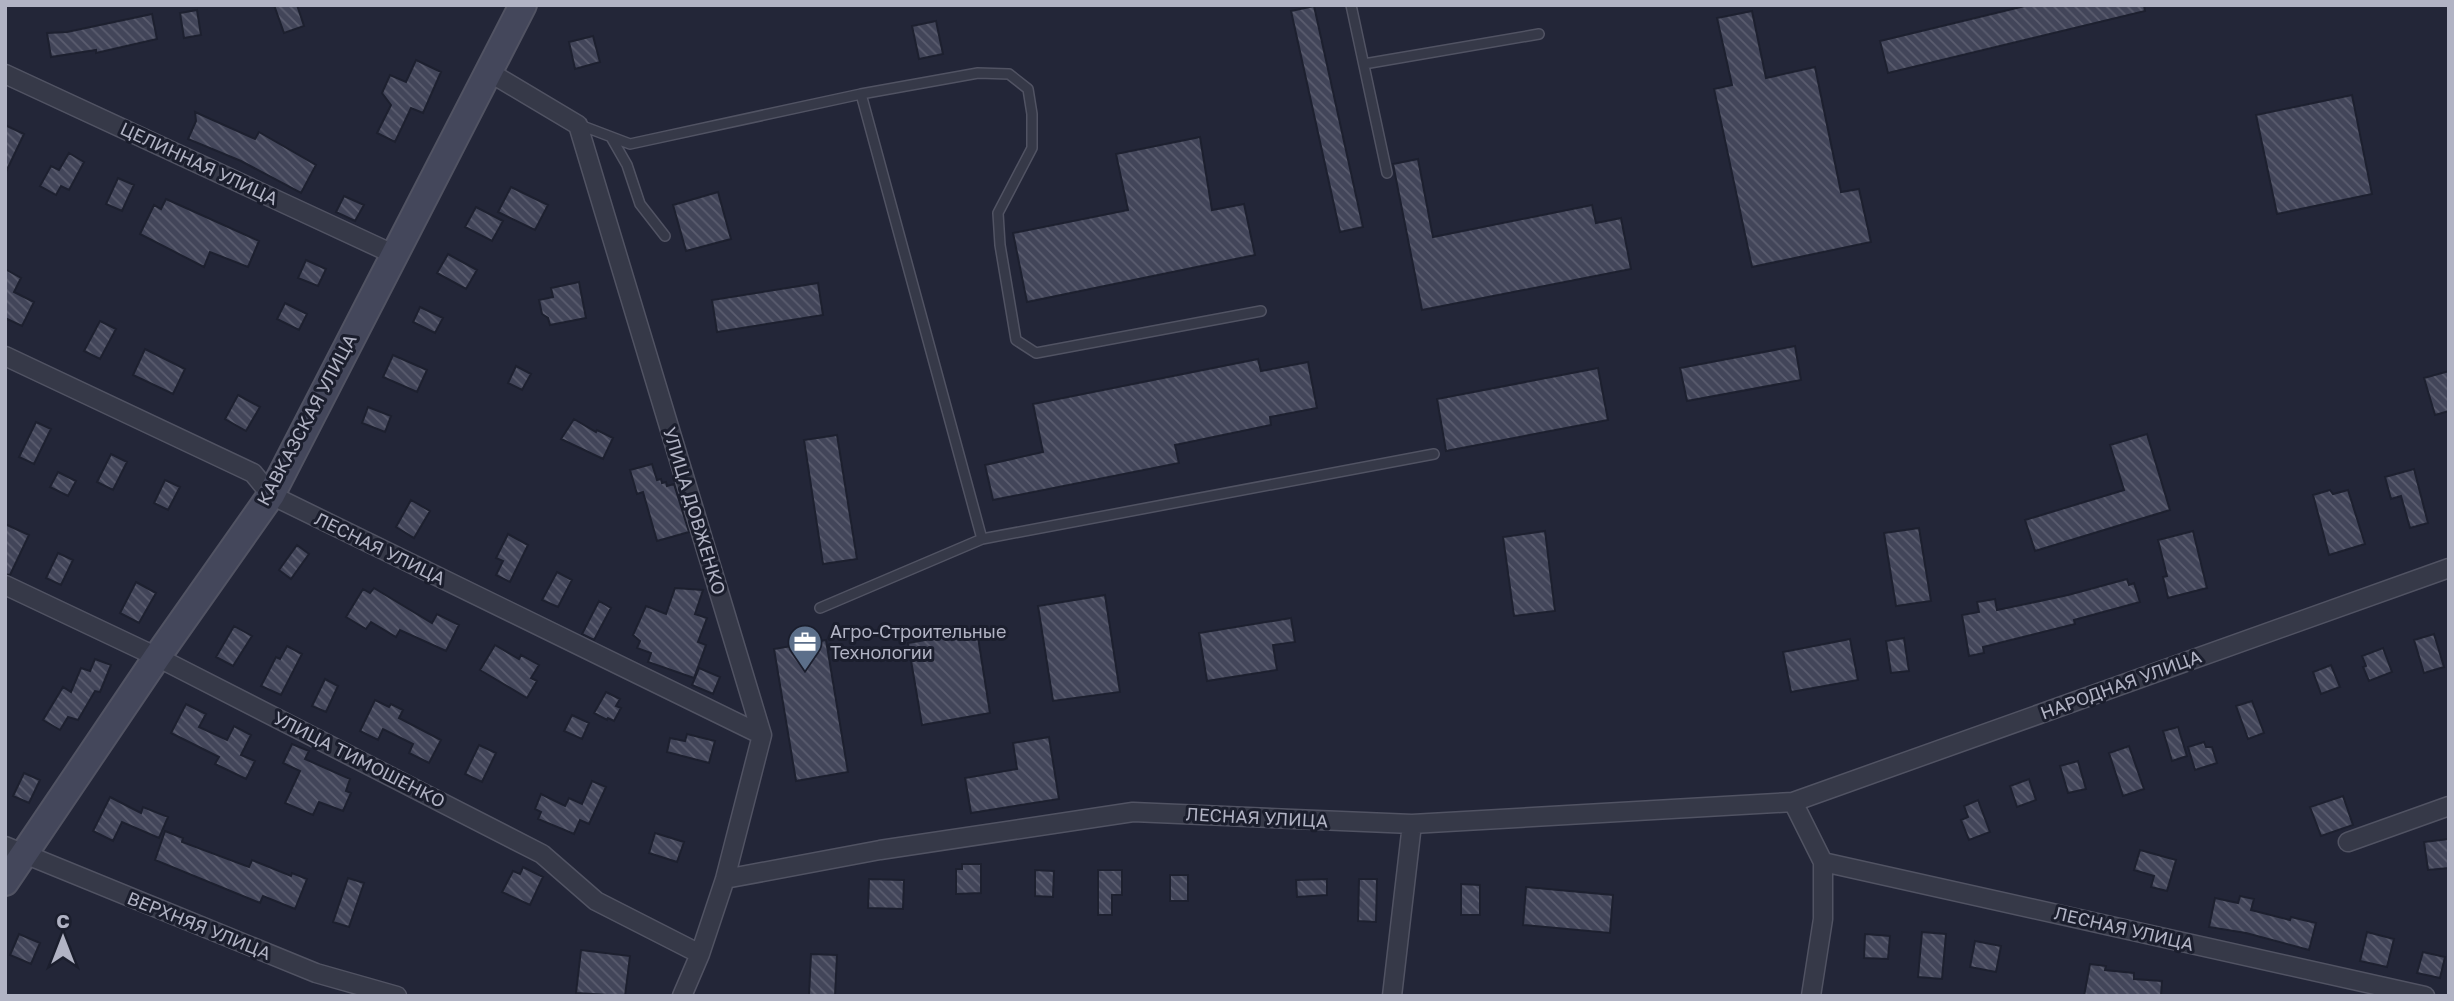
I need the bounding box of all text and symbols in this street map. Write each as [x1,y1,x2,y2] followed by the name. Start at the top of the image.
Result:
[117,117,282,209] street label: ЦЕЛИННАЯ УЛИЦА
[252,330,361,509] street label: КАВКАЗСКАЯ УЛИЦА
[659,424,731,597] street label: УЛИЦА ДОВЖЕНКО
[312,507,449,589] street label: ЛЕСНАЯ УЛИЦА
[830,620,1006,663] place label: Агро-Строительные Технологии
[786,623,824,672] office icon: Агро-Строительные Технологии
[2037,645,2204,723] street label: НАРОДНАЯ УЛИЦА
[270,706,449,812] street label: УЛИЦА ТИМОШЕНКО
[1185,802,1329,832] street label: ЛЕСНАЯ УЛИЦА
[124,886,274,964] street label: ВЕРХНЯЯ УЛИЦА
[2052,901,2196,955] street label: ЛЕСНАЯ УЛИЦА
[28,903,98,973] north arrow
[56,909,70,932] text: С

